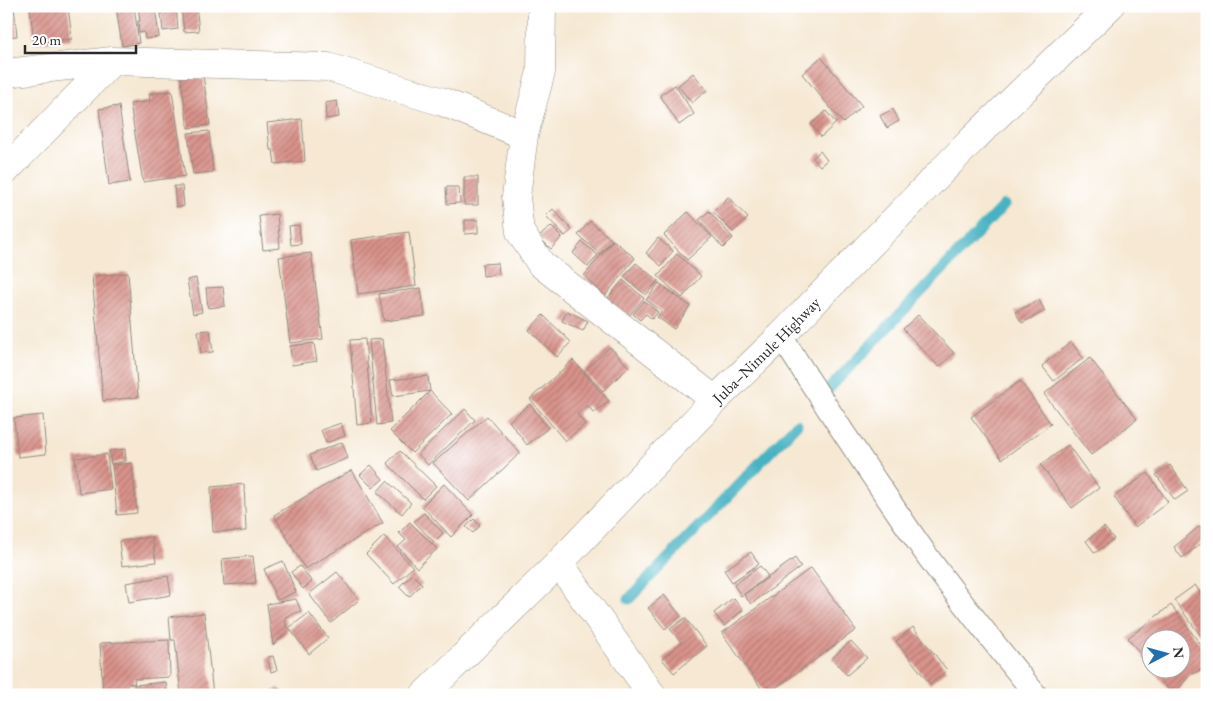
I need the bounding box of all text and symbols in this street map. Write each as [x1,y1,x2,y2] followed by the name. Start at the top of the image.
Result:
[25,22,136,54] scale bar
[32,30,61,49] text: 20 m
[706,291,825,409] street label: Juba–Nimule Highway
[1140,628,1190,678] north arrow
[1169,646,1189,660] text: N

